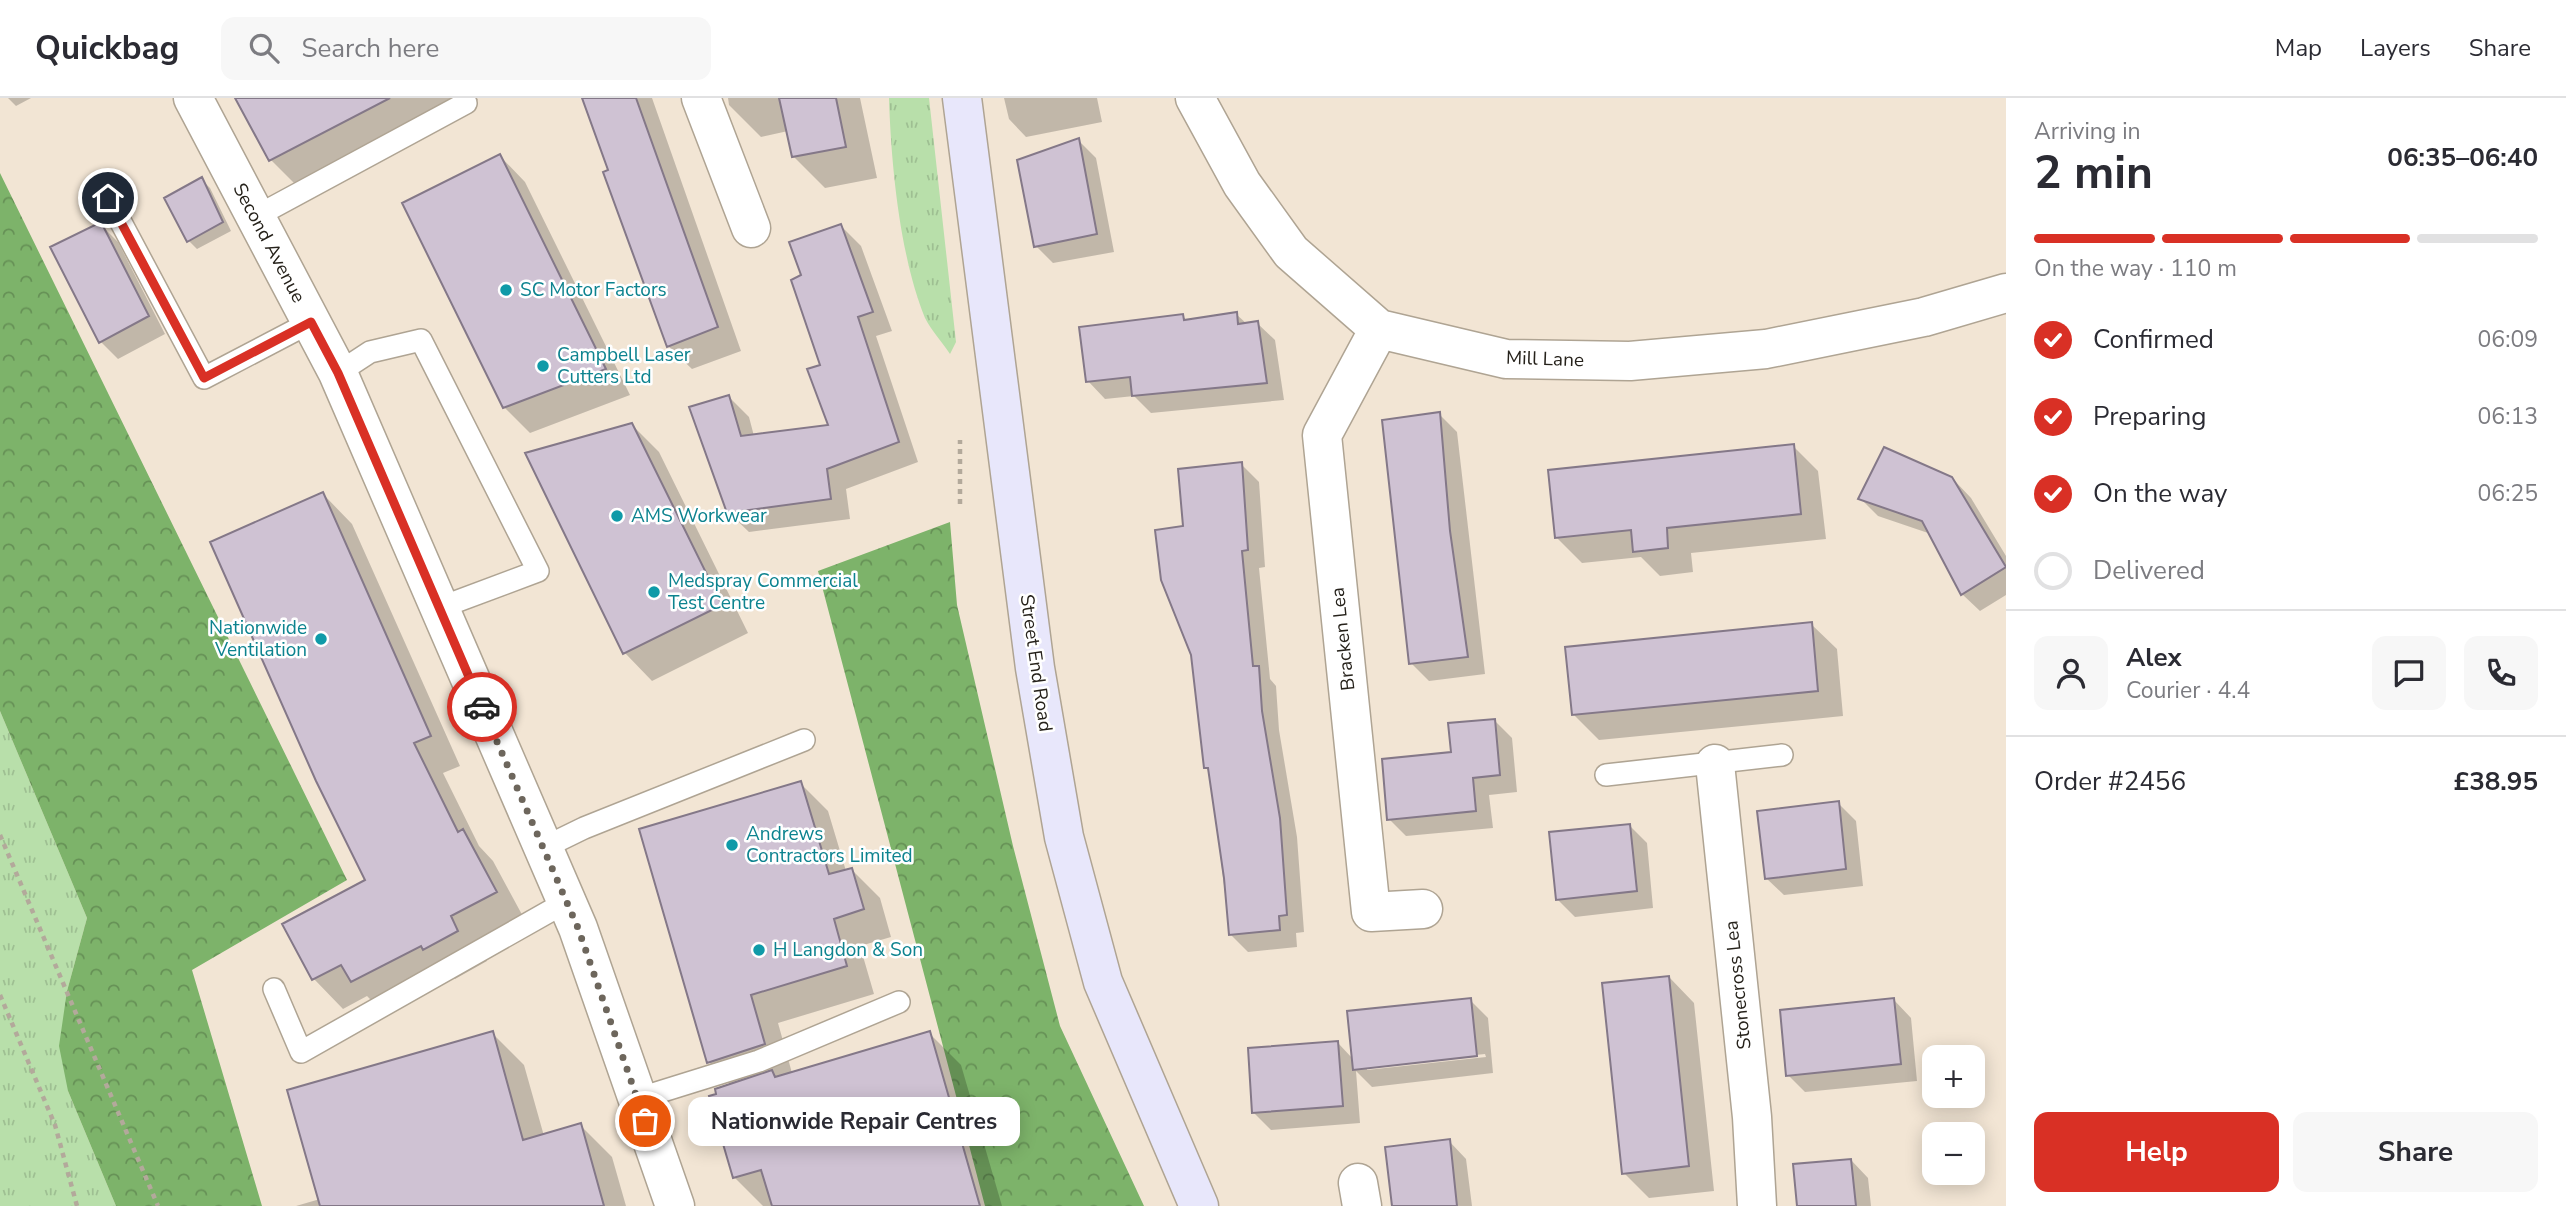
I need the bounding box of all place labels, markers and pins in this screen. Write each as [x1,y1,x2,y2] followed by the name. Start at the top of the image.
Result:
[78,168,138,228] pin
[520,277,667,303] place label: SC Motor Factors
[498,282,514,298] marker: SC Motor Factors
[557,342,691,390] place label: Campbell Laser Cutters Ltd
[535,358,551,374] marker: Campbell Laser Cutters Ltd
[631,503,767,529] place label: AMS Workwear
[609,508,625,524] marker: AMS Workwear
[668,568,858,616] place label: Medspray Commercial Test Centre
[646,584,662,600] marker: Medspray Commercial Test Centre
[209,615,307,663] place label: Nationwide Ventilation
[313,631,329,647] marker: Nationwide Ventilation
[746,821,913,869] place label: Andrews Contractors Limited
[724,837,740,853] marker: Andrews Contractors Limited
[773,937,923,963] place label: H Langdon & Son
[751,942,767,958] marker: H Langdon & Son
[615,1091,675,1151] pin
[687,1096,1020,1146] callout: Nationwide Repair Centres

